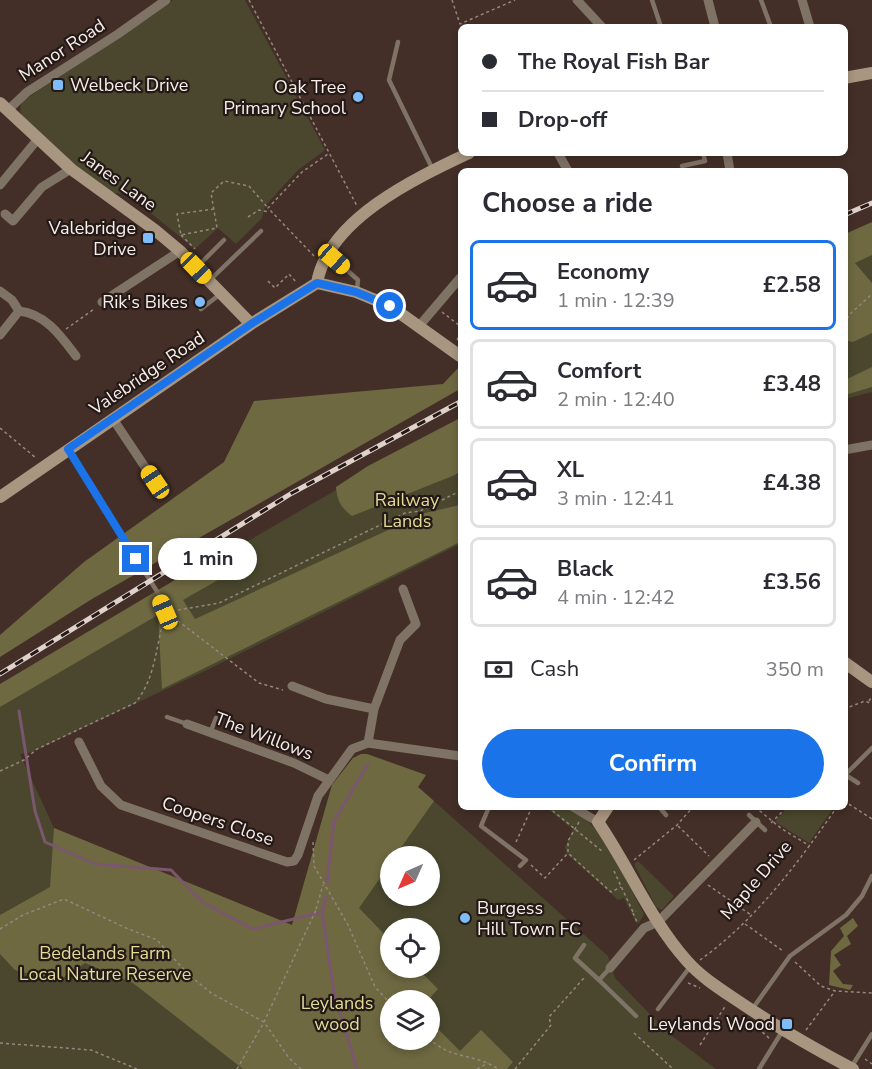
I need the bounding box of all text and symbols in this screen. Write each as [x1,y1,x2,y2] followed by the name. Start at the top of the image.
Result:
[14,13,110,87] street label: Manor Road
[518,47,709,77] text: The Royal Fish Bar
[70,73,188,97] place label: Welbeck Drive
[223,75,347,120] place label: Oak Tree Primary School
[51,78,65,92] marker: Welbeck Drive
[351,90,365,104] marker: Oak Tree Primary School
[518,105,607,135] text: Drop-off
[76,145,161,216] street label: Janes Lane
[482,185,653,222] text: Choose a ride
[48,216,136,261] place label: Valebridge Drive
[141,231,155,245] marker: Valebridge Drive
[315,240,353,278] car
[177,249,215,287] car
[557,257,649,287] text: Economy
[485,258,539,312] icon: car
[763,270,821,300] text: £2.58
[557,287,675,314] text: 1 min · 12:39
[102,290,188,314] place label: Rik's Bikes
[376,292,403,319] route start
[193,295,207,309] marker: Rik's Bikes
[84,326,209,421] street label: Valebridge Road
[557,356,641,386] text: Comfort
[485,357,539,411] icon: car
[763,369,821,399] text: £3.48
[557,386,675,413] text: 2 min · 12:40
[557,455,584,485] text: XL
[485,456,539,510] icon: car
[137,462,173,502] car
[763,468,821,498] text: £4.38
[557,485,675,512] text: 3 min · 12:41
[375,488,440,533] park label: Railway Lands
[157,538,256,580] callout: 1 min
[122,545,149,572] route end
[182,545,233,572] text: 1 min
[557,554,613,584] text: Black
[485,555,539,609] icon: car
[763,567,821,597] text: £3.56
[557,584,675,611] text: 4 min · 12:42
[150,592,180,632] car
[482,653,515,686] icon: cash
[530,654,579,684] text: Cash
[766,656,824,683] text: 350 m
[211,706,317,766] street label: The Willows
[482,729,824,798] button: Confirm
[159,791,277,851] street label: Coopers Close
[715,835,797,925] street label: Maple Drive
[380,846,440,906] north arrow
[380,846,440,1050] map controls
[477,896,581,941] place label: Burgess Hill Town FC
[458,911,472,925] marker: Burgess Hill Town FC
[380,918,440,978] button: locate
[19,941,191,986] park label: Bedelands Farm Local Nature Reserve
[380,990,440,1050] button: layers
[301,991,373,1036] park label: Leylands wood
[648,1012,775,1036] place label: Leylands Wood
[780,1017,794,1031] marker: Leylands Wood

